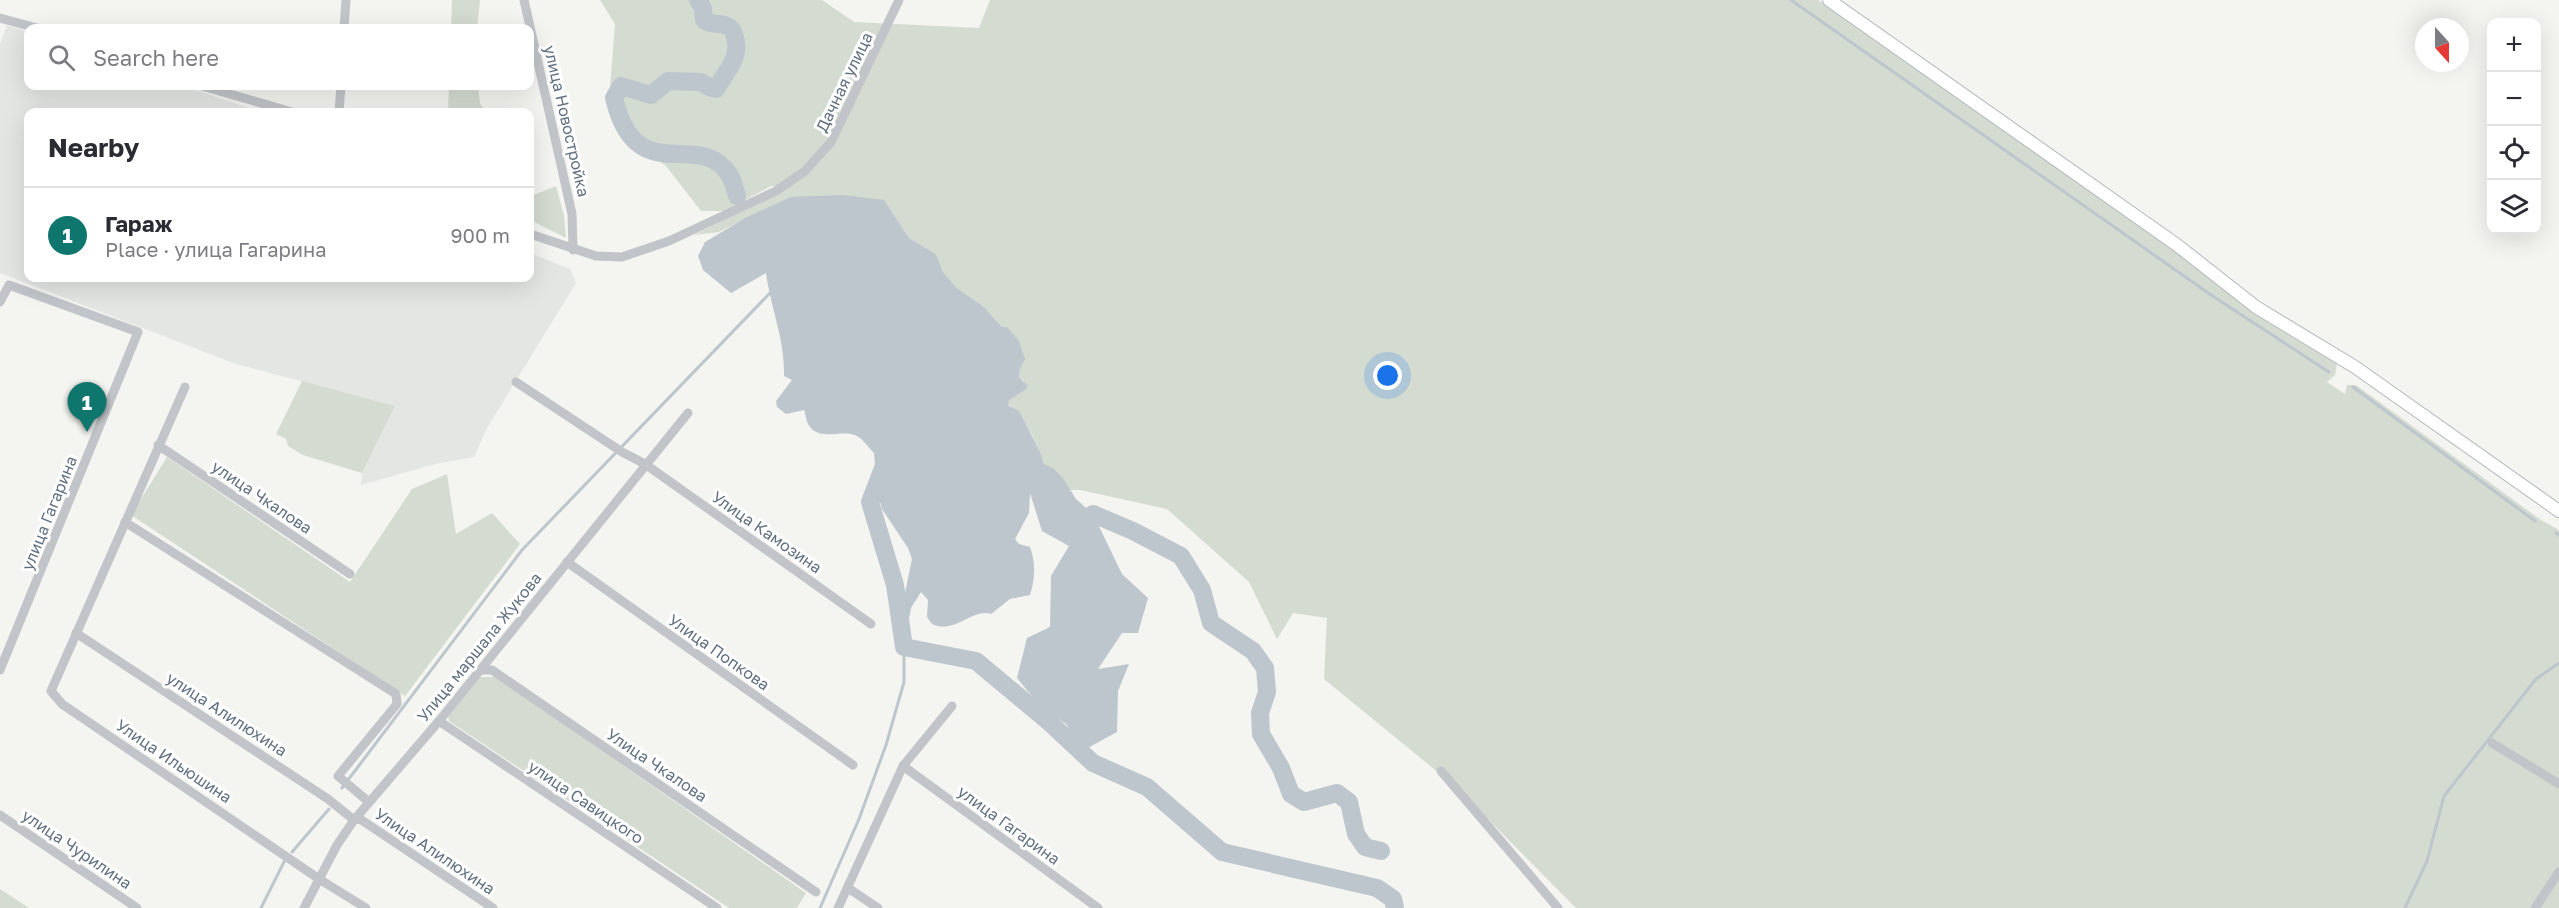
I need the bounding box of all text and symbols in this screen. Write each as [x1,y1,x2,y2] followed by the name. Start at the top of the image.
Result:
[2415,18,2469,72] north arrow
[2487,18,2541,234] map controls
[2487,18,2541,72] button: +
[24,24,534,90] search box
[811,29,877,135] street label: Дачная улица
[45,41,78,74] icon: search
[540,43,594,199] street label: улица Новостройка
[93,44,219,71] text: Search here
[2487,72,2541,126] button: −
[2487,126,2541,180] button: locate
[48,132,139,163] text: Nearby
[2487,180,2541,234] button: layers
[105,210,172,237] text: Гараж
[62,223,73,247] text: 1
[450,223,510,247] text: 900 m
[105,237,327,261] text: Place · улица Гагарина
[1373,361,1402,390] your location
[68,382,106,432] pin: 1
[17,453,81,573] street label: улица Гагарина
[208,456,316,538] street label: улица Чкалова
[708,487,826,577] street label: Улица Камозина
[412,568,546,726] street label: Улица маршала Жукова
[664,610,774,694] street label: Улица Попкова
[163,668,291,760] street label: улица Алилюхина
[112,715,236,807] street label: Улица Ильюшина
[603,724,711,806] street label: Улица Чкалова
[525,756,647,848] street label: улица Савицкого
[954,781,1064,869] street label: улица Гагарина
[371,803,499,899] street label: Улица Алилюхина
[18,805,136,893] street label: улица Чурилина

